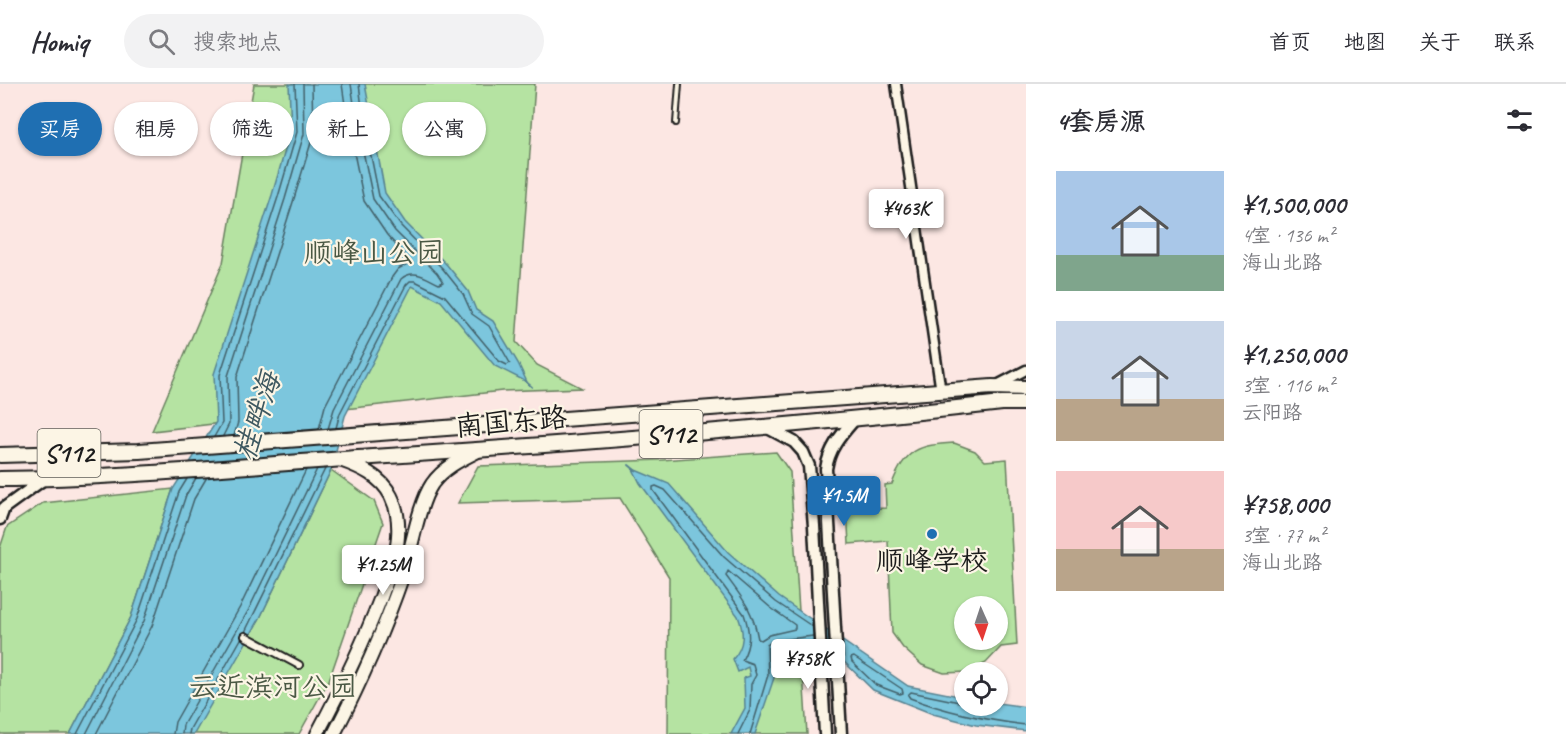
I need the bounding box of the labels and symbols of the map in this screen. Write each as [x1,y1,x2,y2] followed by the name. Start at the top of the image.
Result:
[864,189,948,240] pin: ¥463K
[304,235,444,270] park label: 顺峰山公园
[225,364,290,465] water label: 桂畔海
[454,399,568,444] street label: 南国东路
[640,410,702,458] road number: S112
[38,429,100,477] road number: S112
[802,476,886,527] pin: ¥1.5M
[925,527,939,541] marker: 顺峰学校
[876,543,988,578] place label: 顺峰学校
[334,545,432,596] pin: ¥1.25M
[954,596,1008,650] north arrow
[766,639,850,690] pin: ¥758K
[189,669,357,704] park label: 云近滨河公园

